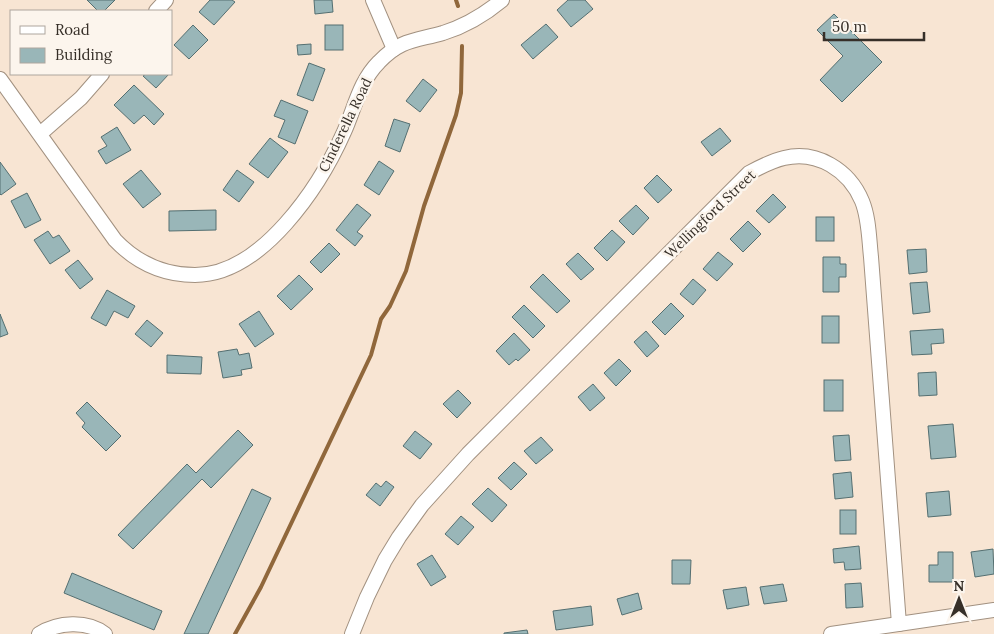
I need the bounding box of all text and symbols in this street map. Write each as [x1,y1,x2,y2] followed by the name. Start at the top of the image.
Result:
[10,10,172,75] legend
[824,10,924,42] scale bar
[832,17,867,36] text: 50 m
[55,20,90,39] text: Road
[55,45,113,64] text: Building
[314,75,376,175] street label: Cinderella Road
[661,165,760,262] street label: Wellingford Street
[934,574,984,624] north arrow
[954,577,965,595] text: N

